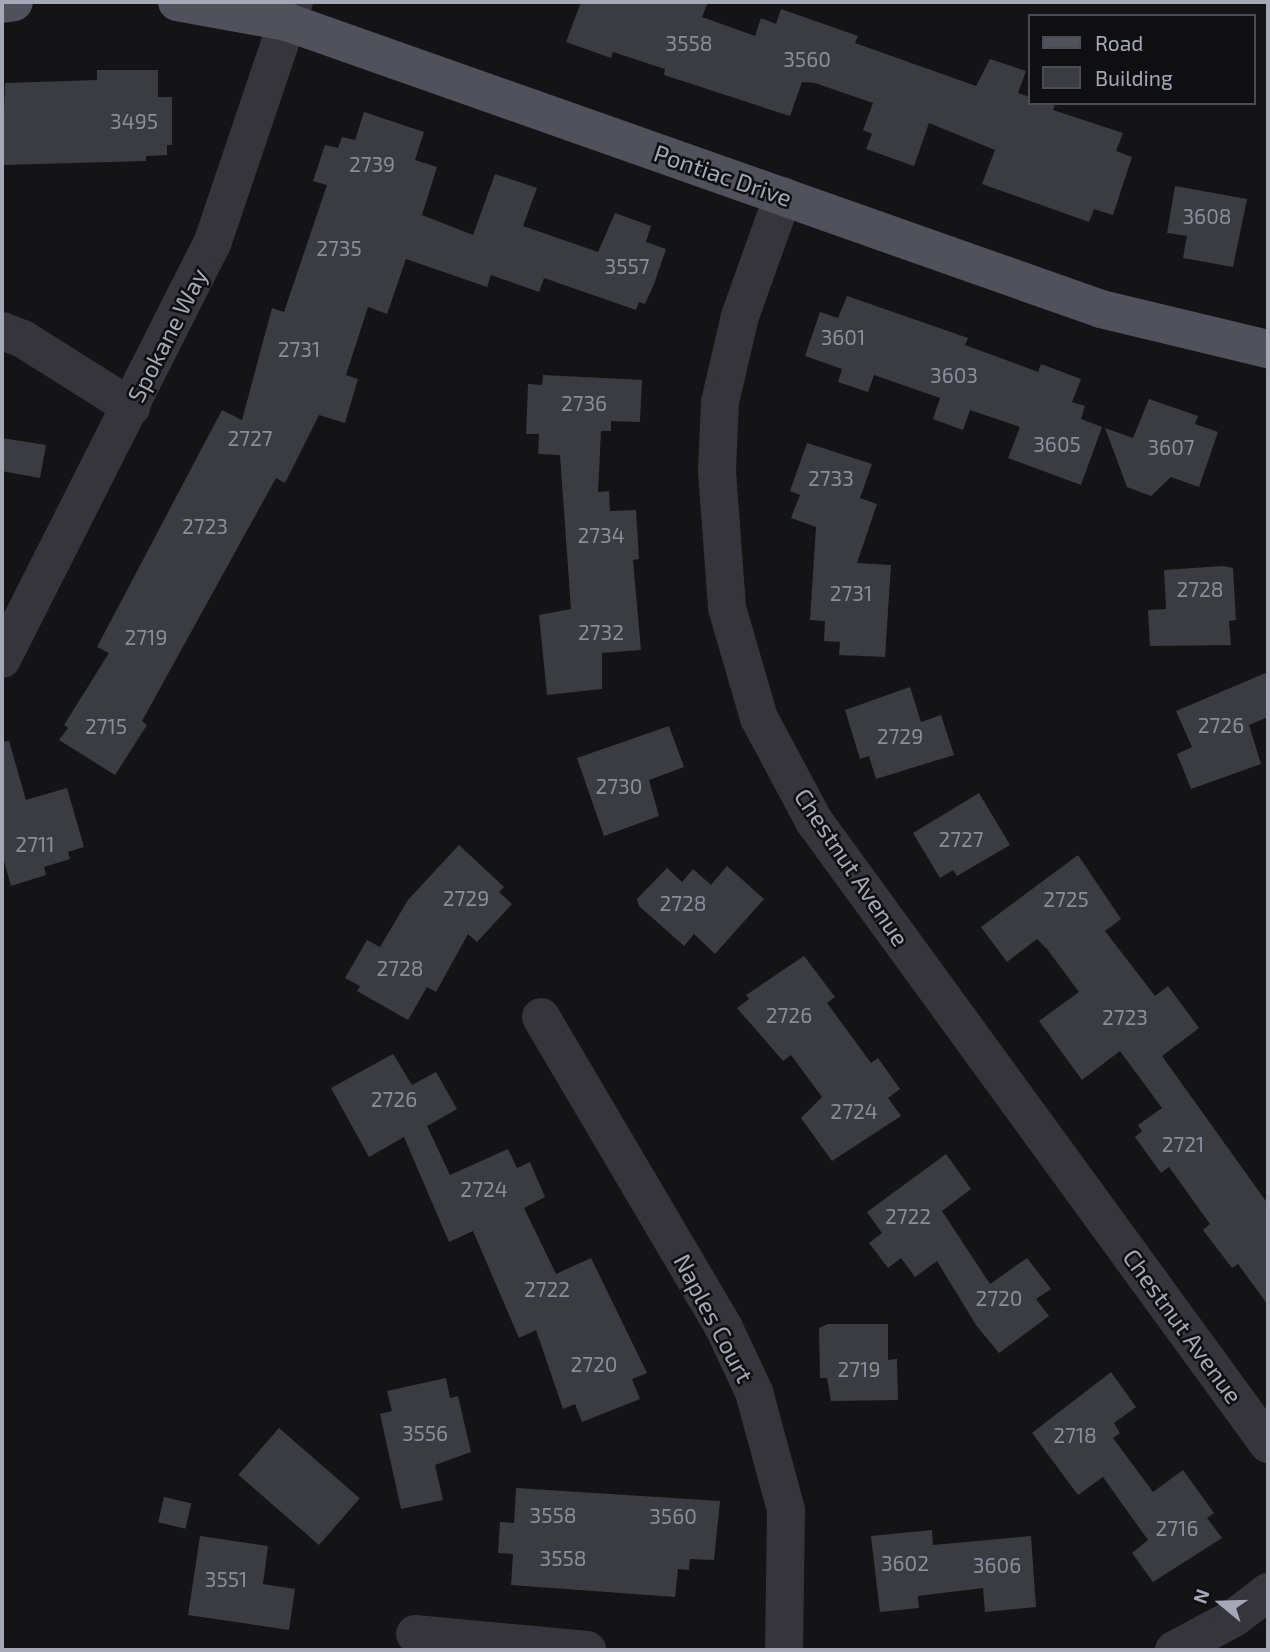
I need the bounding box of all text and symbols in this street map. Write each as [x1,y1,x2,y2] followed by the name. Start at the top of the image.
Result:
[1028,14,1256,105] legend
[666,30,712,56] house number: 3558
[1095,30,1143,55] text: Road
[783,46,831,72] house number: 3560
[1095,65,1173,90] text: Building
[110,108,158,134] house number: 3495
[650,138,796,212] street label: Pontiac Drive
[349,151,395,177] house number: 2739
[1182,203,1232,229] house number: 3608
[316,235,362,261] house number: 2735
[605,253,649,279] house number: 3557
[121,263,213,407] street label: Spokane Way
[821,324,865,350] house number: 3601
[278,336,320,362] house number: 2731
[930,362,978,388] house number: 3603
[561,390,607,416] house number: 2736
[227,425,273,451] house number: 2727
[1033,431,1081,457] house number: 3605
[1147,434,1195,460] house number: 3607
[808,465,854,491] house number: 2733
[182,513,228,539] house number: 2723
[577,522,625,548] house number: 2734
[1176,576,1224,602] house number: 2728
[830,580,872,606] house number: 2731
[578,619,624,645] house number: 2732
[125,624,167,650] house number: 2719
[1198,712,1244,738] house number: 2726
[85,713,127,739] house number: 2715
[877,723,923,749] house number: 2729
[596,773,642,799] house number: 2730
[789,783,915,951] street label: Chestnut Avenue
[938,826,984,852] house number: 2727
[15,831,55,857] house number: 2711
[443,885,489,911] house number: 2729
[1043,886,1089,912] house number: 2725
[659,890,707,916] house number: 2728
[376,955,424,981] house number: 2728
[766,1002,812,1028] house number: 2726
[1102,1004,1148,1030] house number: 2723
[371,1086,417,1112] house number: 2726
[830,1098,878,1124] house number: 2724
[1162,1131,1204,1157] house number: 2721
[460,1176,508,1202] house number: 2724
[885,1203,931,1229] house number: 2722
[1117,1243,1249,1409] street label: Chestnut Avenue
[668,1249,760,1387] street label: Naples Court
[524,1276,570,1302] house number: 2722
[975,1285,1023,1311] house number: 2720
[570,1351,618,1377] house number: 2720
[838,1356,880,1382] house number: 2719
[402,1420,448,1446] house number: 3556
[1053,1422,1097,1448] house number: 2718
[530,1502,576,1528] house number: 3558
[649,1503,697,1529] house number: 3560
[1156,1515,1198,1541] house number: 2716
[540,1545,586,1571] house number: 3558
[881,1550,929,1576] house number: 3602
[973,1552,1021,1578] house number: 3606
[205,1566,247,1592] house number: 3551
[1186,1568,1256,1638] north arrow
[1188,1586,1214,1606] text: N

